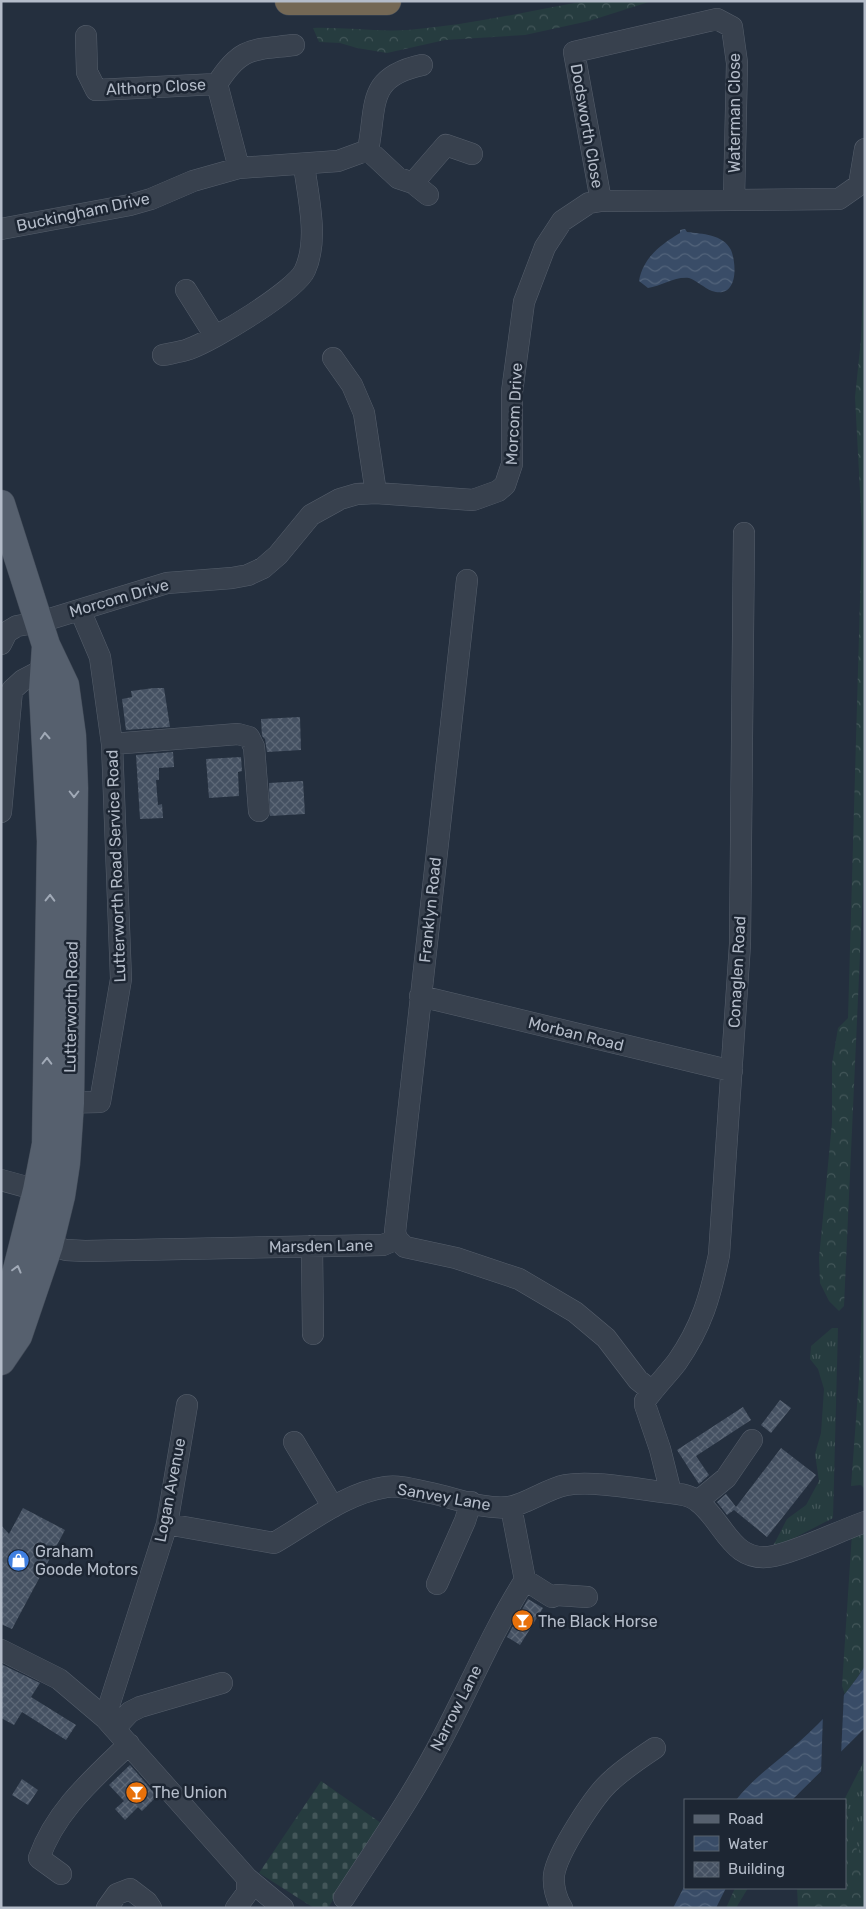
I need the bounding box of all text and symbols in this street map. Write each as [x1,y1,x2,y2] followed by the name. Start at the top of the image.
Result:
[725,53,744,173] street label: Waterman Close
[567,62,607,190] street label: Dodsworth Close
[105,75,207,99] street label: Althorp Close
[15,189,151,235] street label: Buckingham Drive
[502,362,526,466] street label: Morcom Drive
[67,575,171,621] street label: Morcom Drive
[40,732,51,740] one-way arrow
[102,749,130,983] street label: Lutterworth Road Service Road
[69,790,79,798] one-way arrow
[415,856,445,964] street label: Franklyn Road
[45,894,55,902] one-way arrow
[725,915,749,1029] street label: Conaglen Road
[60,941,82,1073] street label: Lutterworth Road
[526,1013,626,1055] street label: Morban Road
[42,1056,52,1064] one-way arrow
[269,1236,373,1256] street label: Marsden Lane
[11,1265,22,1274] one-way arrow
[151,1436,189,1544] street label: Logan Avenue
[396,1479,492,1515] street label: Sanvey Lane
[35,1542,138,1579] place label: Graham Goode Motors
[7,1548,31,1572] shop icon: Graham Goode Motors
[510,1609,534,1633] bar icon: The Black Horse
[538,1612,658,1631] place label: The Black Horse
[426,1662,486,1754] street label: Narrow Lane
[124,1780,148,1804] bar icon: The Union
[152,1783,227,1802] place label: The Union
[684,1799,846,1889] legend
[728,1810,764,1828] text: Road
[728,1835,768,1853] text: Water
[728,1860,785,1878] text: Building

